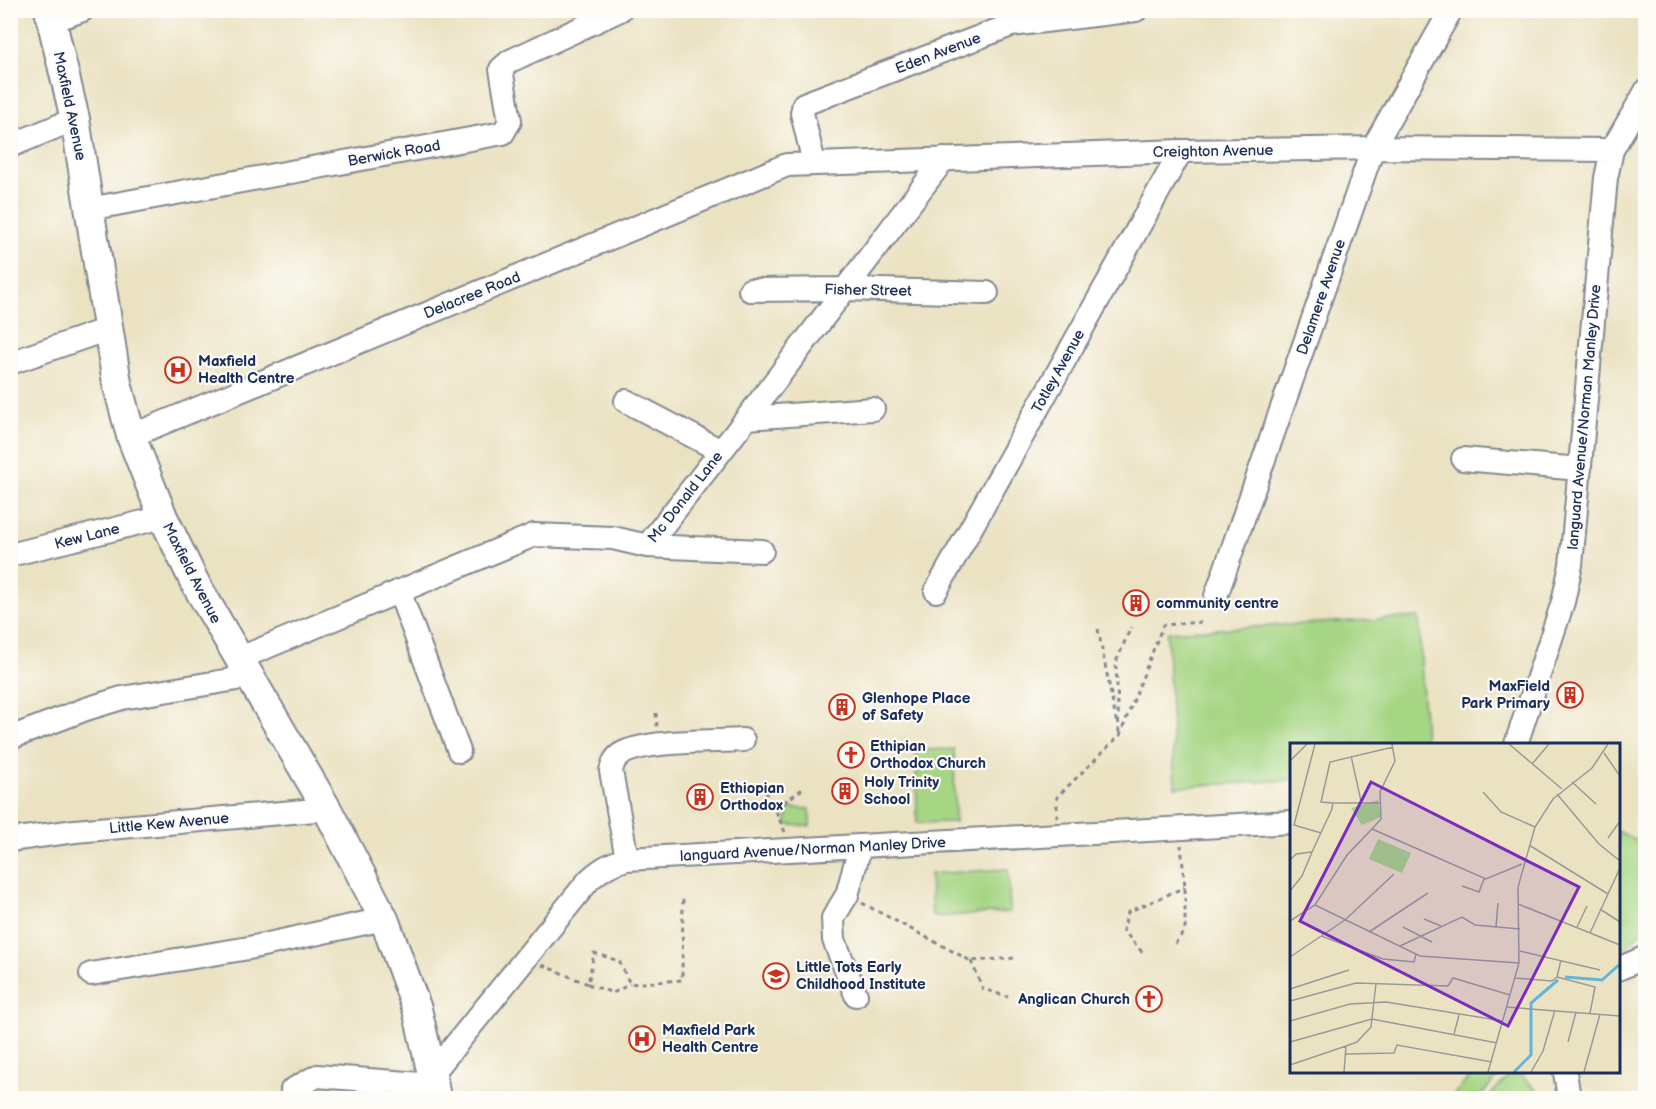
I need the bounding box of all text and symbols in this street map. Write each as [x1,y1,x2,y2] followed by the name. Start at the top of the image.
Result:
[893,28,984,79] street label: Eden Avenue
[49,50,90,162] street label: Maxfield Avenue
[346,136,442,171] street label: Berwick Road
[1153,141,1274,162] street label: Creighton Avenue
[1293,237,1350,357] street label: Delamere Avenue
[421,267,523,323] street label: Delacree Road
[824,280,912,301] street label: Fisher Street
[1563,284,1606,550] street label: languard Avenue/Norman Manley Drive
[1028,326,1089,416] street label: Totley Avenue
[198,352,295,388] place label: Maxfield Health Centre
[163,355,193,385] hospital icon: Maxfield Health Centre
[644,448,727,547] street label: Mc Donald Lane
[53,519,122,554] street label: Kew Lane
[158,520,225,627] street label: Maxfield Avenue
[1121,588,1151,618] building icon: community centre
[1156,594,1279,613] place label: community centre
[1461,677,1550,713] place label: MaxField Park Primary
[1555,680,1585,710] building icon: MaxField Park Primary
[862,689,971,725] place label: Glenhope Place of Safety
[827,692,857,722] building icon: Glenhope Place of Safety
[870,737,986,773] place label: Ethipian Orthodox Church
[836,740,866,770] church icon: Ethipian Orthodox Church
[1290,743,1620,1073] inset map
[864,773,939,809] place label: Holy Trinity School
[830,776,860,806] building icon: Holy Trinity School
[720,779,784,815] place label: Ethiopian Orthodox
[685,782,715,812] building icon: Ethiopian Orthodox
[108,809,230,838] street label: Little Kew Avenue
[680,833,947,866] street label: languard Avenue/Norman Manley Drive
[796,958,926,994] place label: Little Tots Early Childhood Institute
[761,961,791,991] school or university icon: Little Tots Early Childhood Institute
[1134,984,1164,1014] church icon: Anglican Church
[1017,990,1130,1009] place label: Anglican Church
[662,1021,759,1057] place label: Maxfield Park Health Centre
[627,1024,657,1054] hospital icon: Maxfield Park Health Centre

